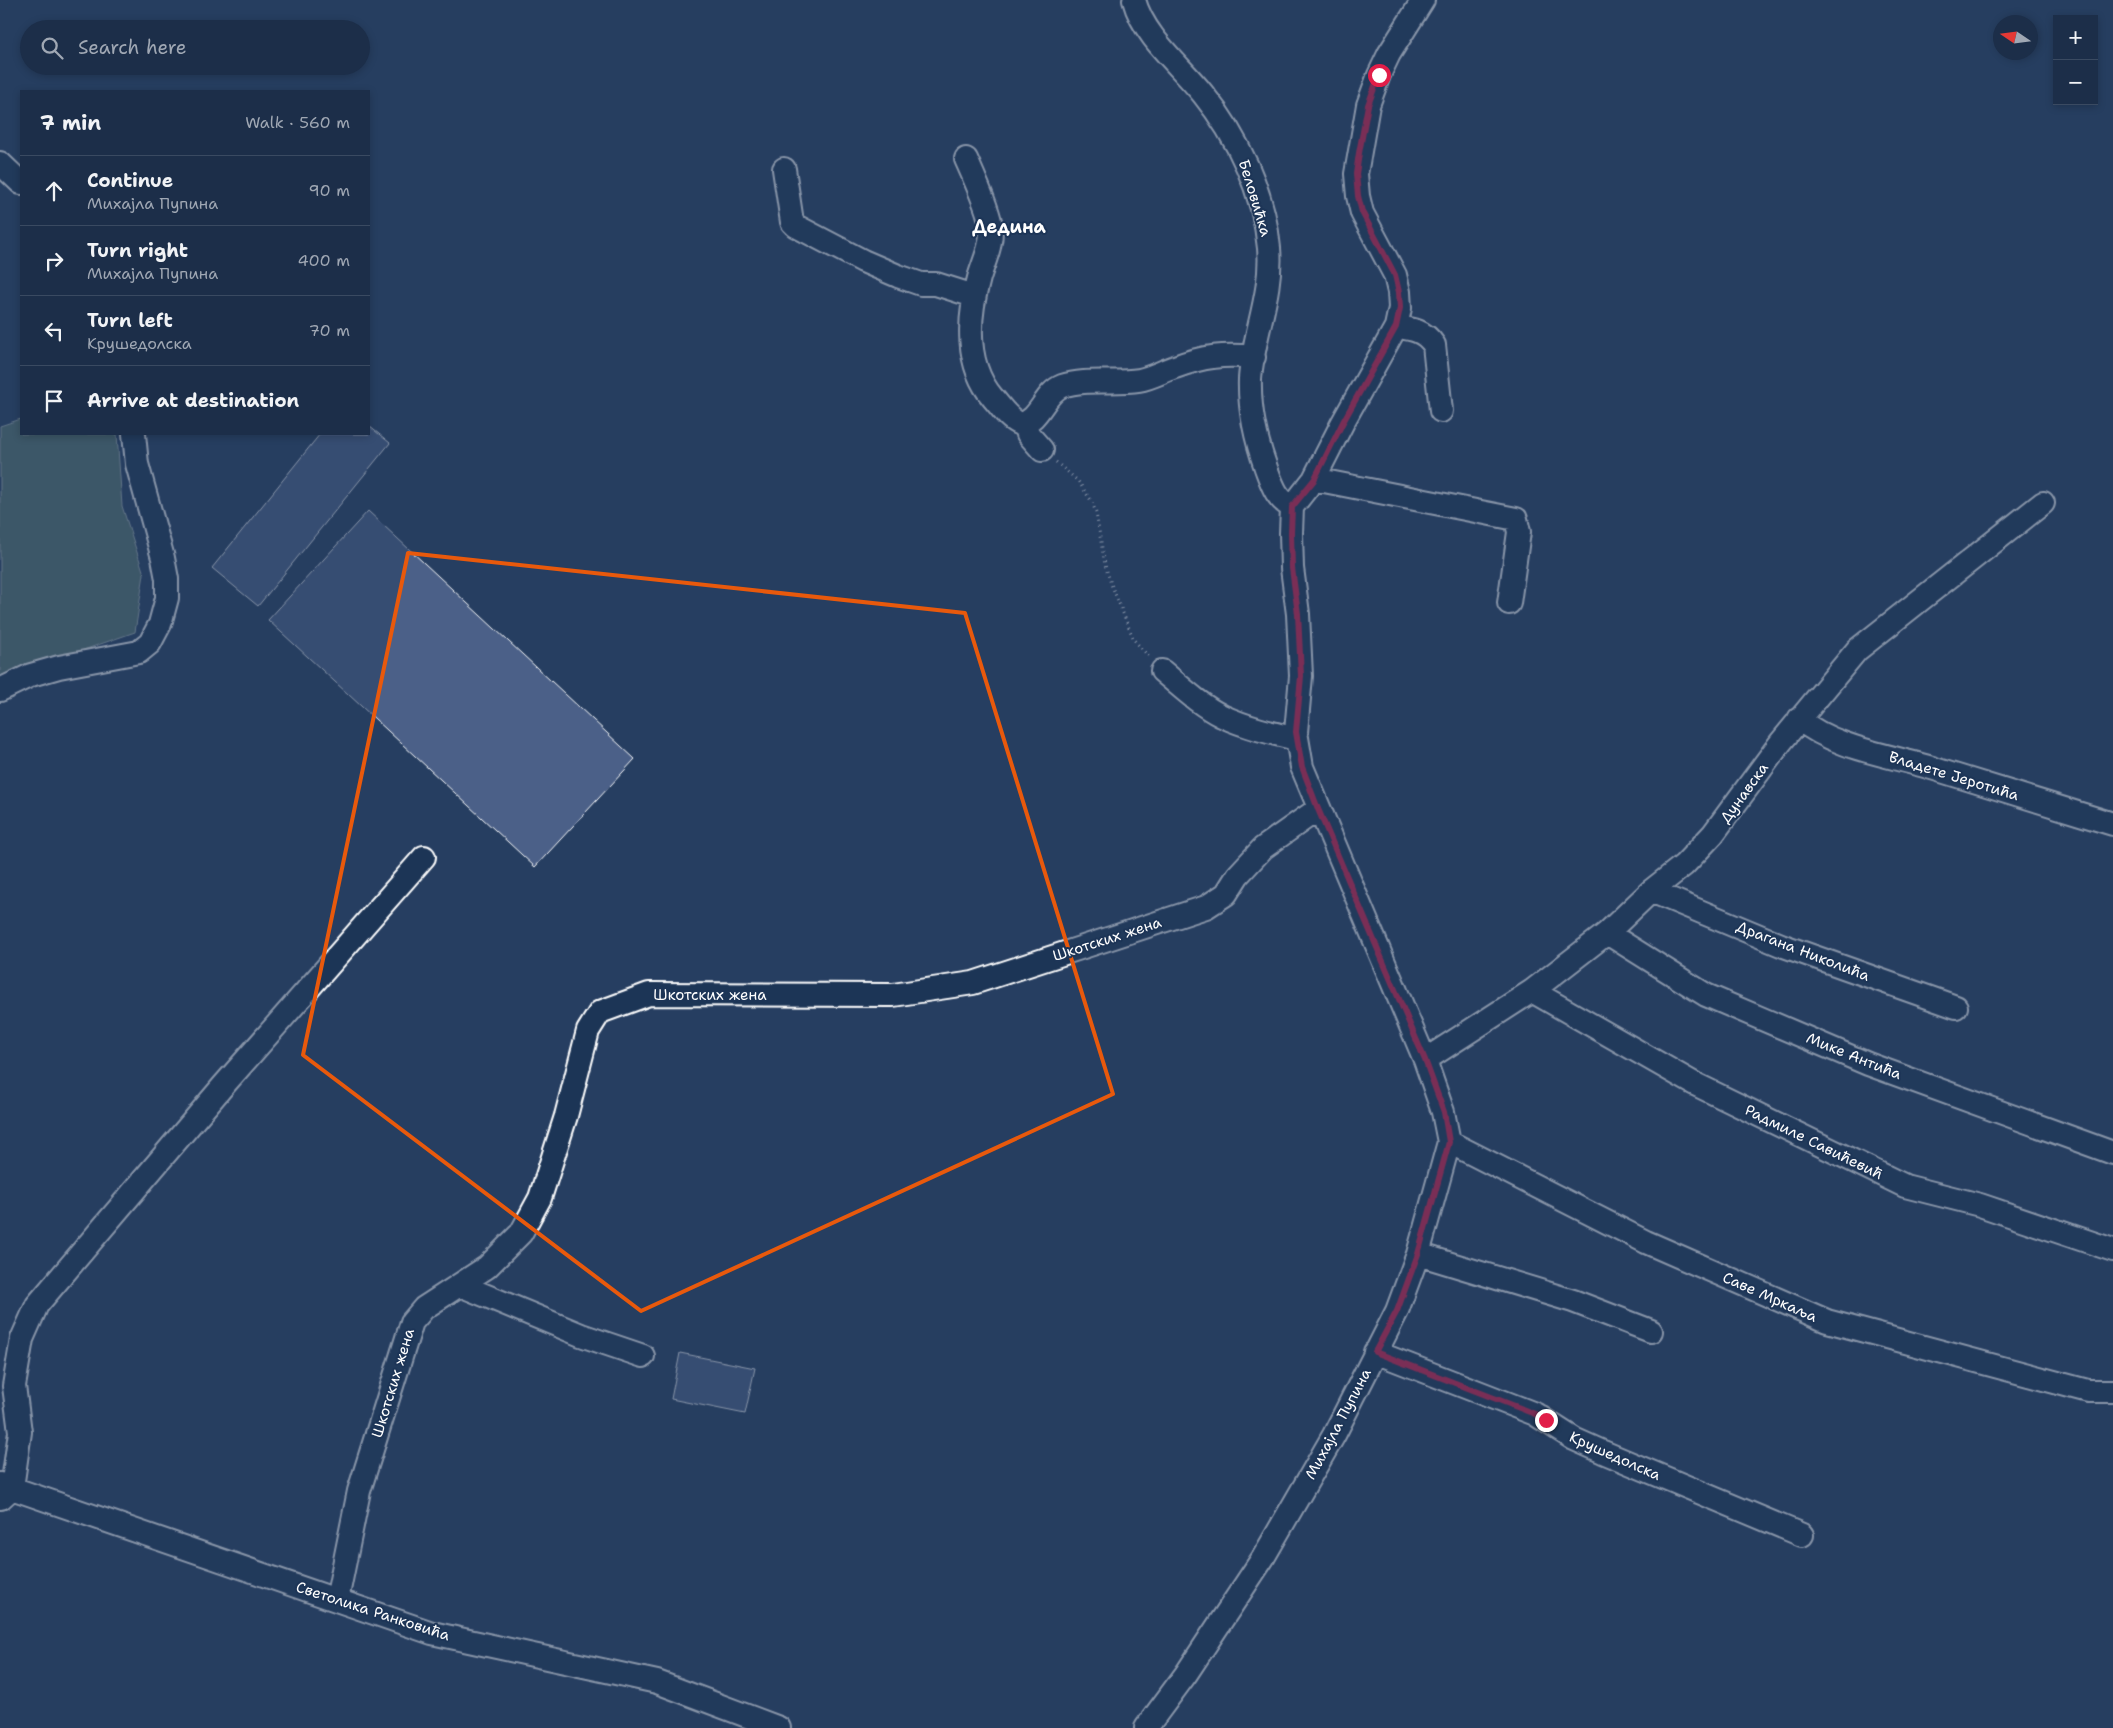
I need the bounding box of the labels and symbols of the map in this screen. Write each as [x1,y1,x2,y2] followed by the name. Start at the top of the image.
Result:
[1993,15,2038,60] north arrow
[1368,64,1391,87] route start
[1234,157,1276,240] street label: Беловићка
[972,215,1047,239] district label: Дедина
[1887,747,2022,805] street label: Владете Јеротића
[1715,758,1773,827] street label: Дунавска
[1050,912,1165,966] street label: Шкотских жена
[1734,916,1873,986] street label: Драгана Николића
[653,985,767,1005] street label: Шкотских жена
[1803,1028,1905,1084] street label: Мике Антића
[1742,1100,1886,1184] street label: Радмиле Савићевић
[1720,1267,1821,1327] street label: Саве Мркаља
[367,1325,419,1440] street label: Шкотских жена
[1300,1364,1376,1483] street label: Михајла Пупина
[1535,1409,1558,1432] route end
[1566,1427,1664,1485] street label: Крушедолска
[294,1577,453,1646] street label: Светолика Ранковића

